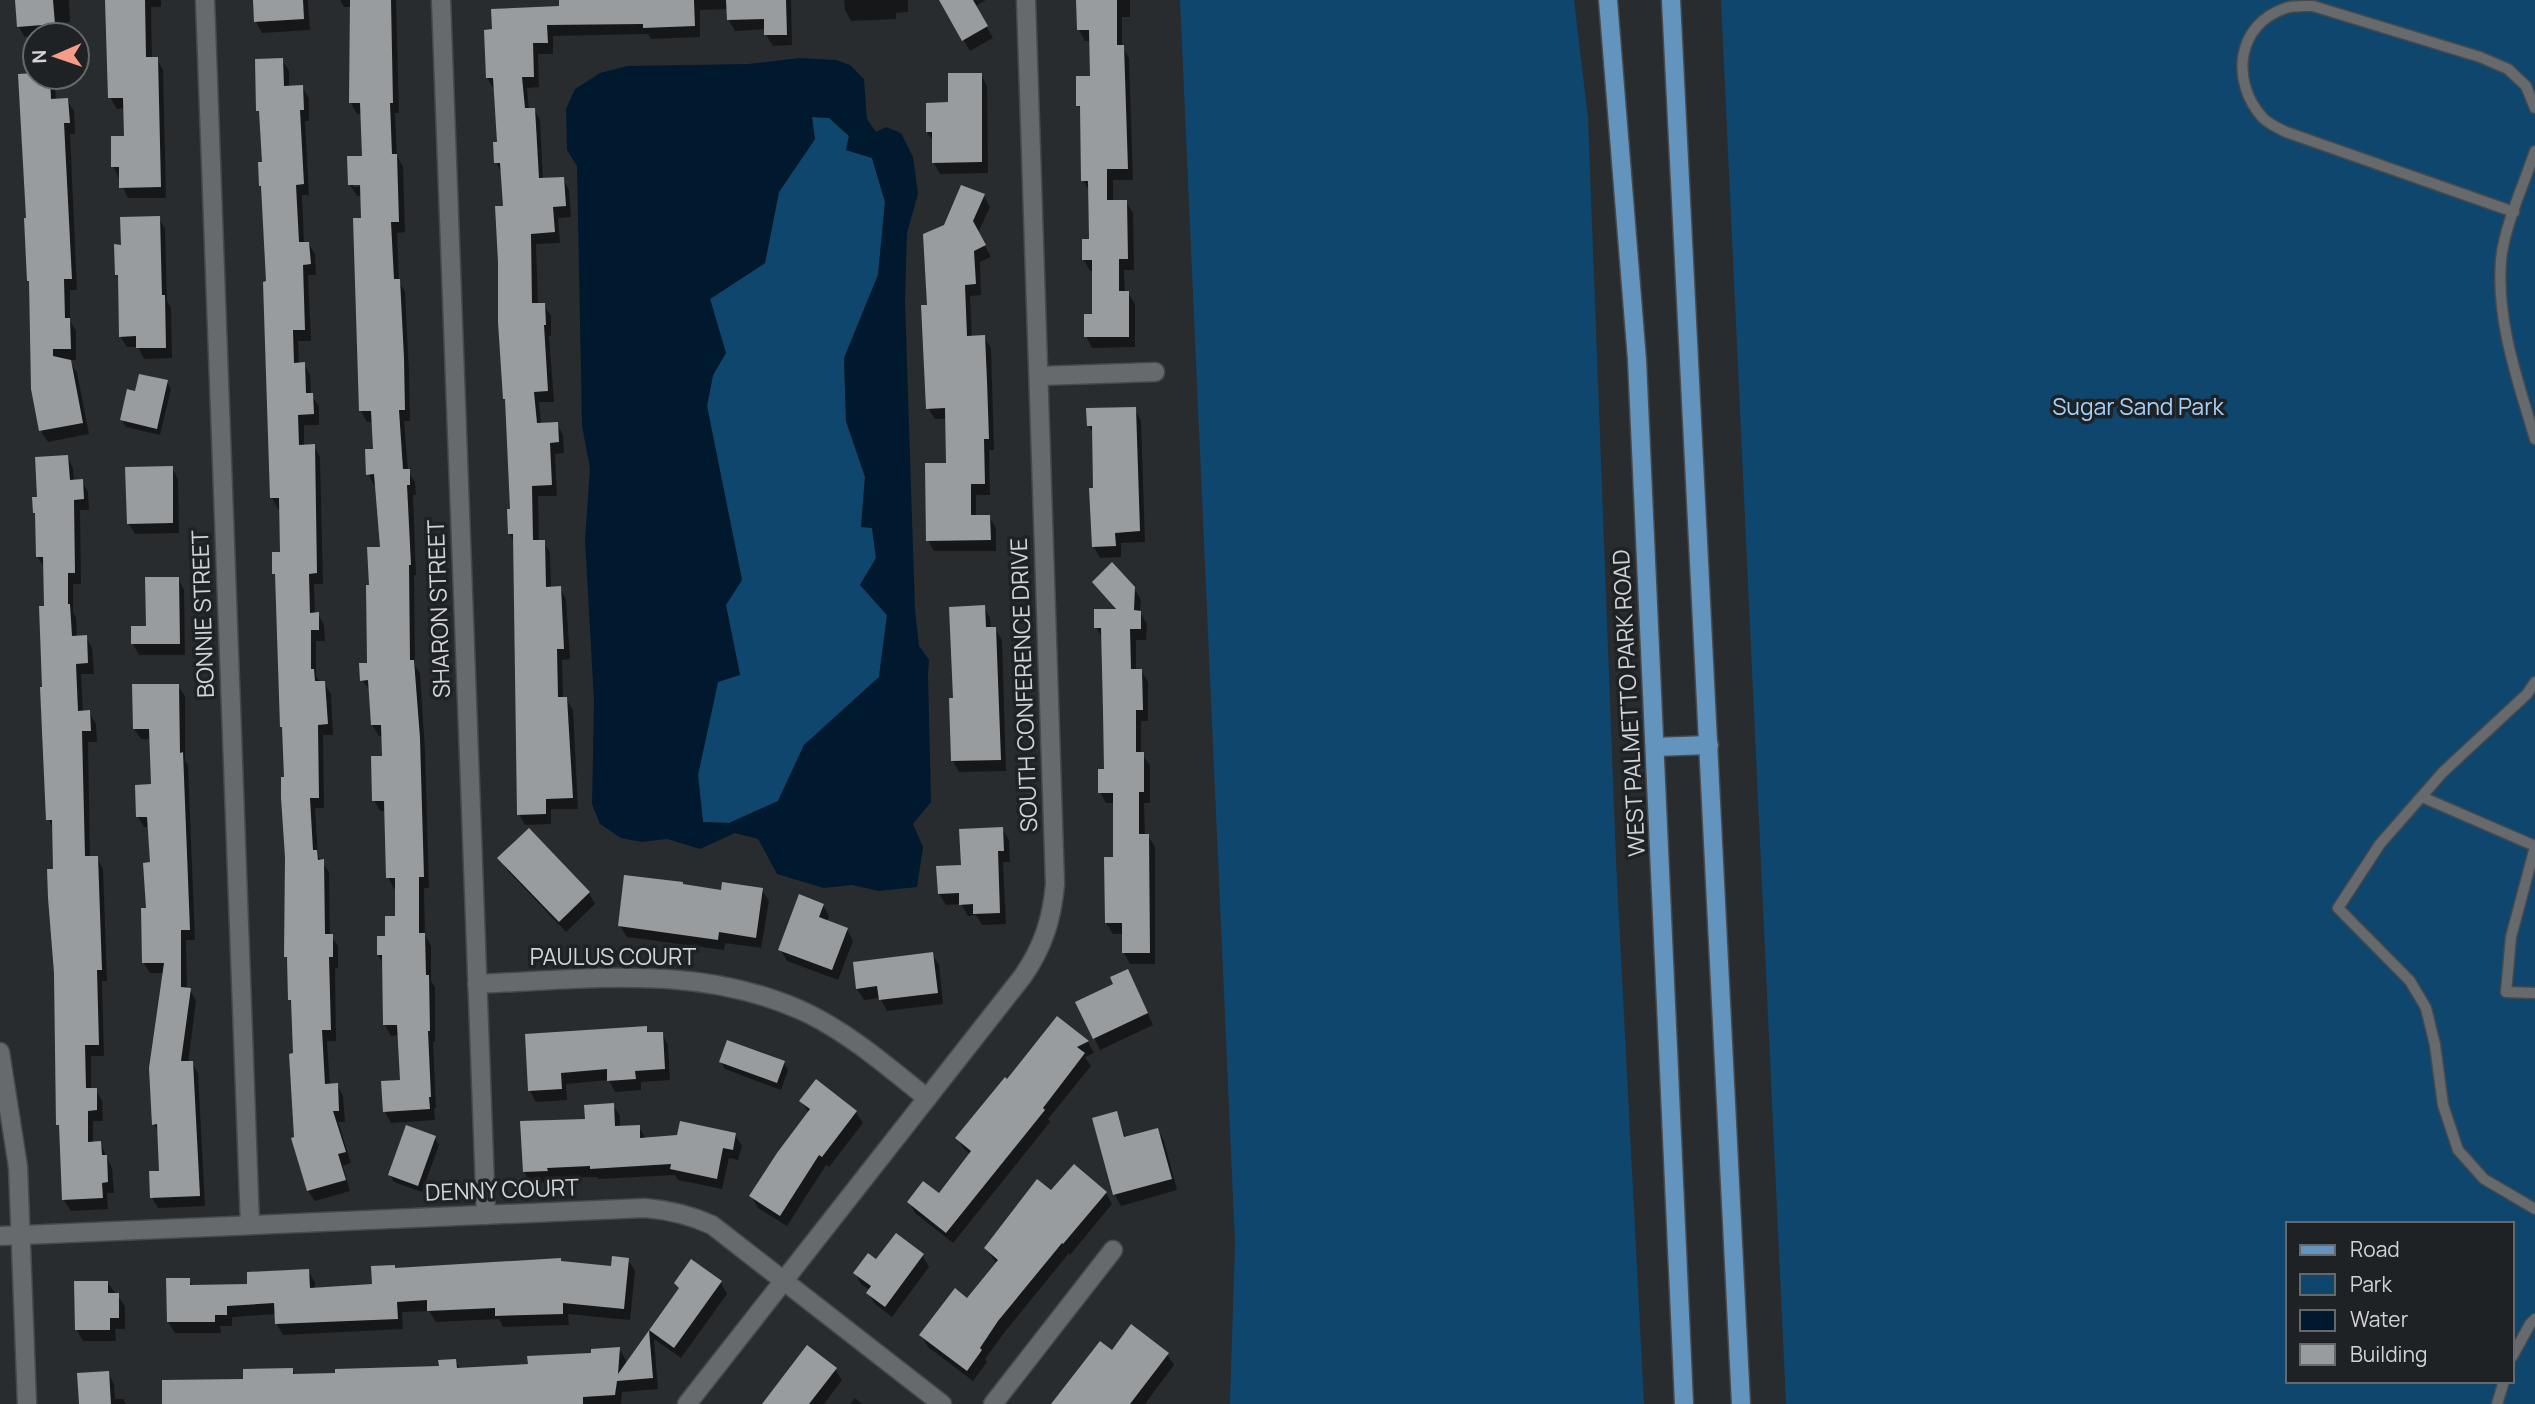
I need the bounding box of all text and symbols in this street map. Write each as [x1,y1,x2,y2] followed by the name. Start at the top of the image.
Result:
[21,21,91,91] north arrow
[26,49,52,64] text: N
[2052,390,2224,422] park label: Sugar Sand Park
[419,519,457,699] street label: SHARON STREET
[183,529,221,698] street label: BONNIE STREET
[1002,537,1044,833] street label: SOUTH CONFERENCE DRIVE
[1604,549,1652,858] street label: WEST PALMETTO PARK ROAD
[530,940,696,972] street label: PAULUS COURT
[424,1170,580,1208] street label: DENNY COURT
[2286,1222,2514,1383] legend
[2350,1235,2400,1263] text: Road
[2350,1270,2392,1298] text: Park
[2350,1305,2409,1333] text: Water
[2350,1340,2427,1368] text: Building

